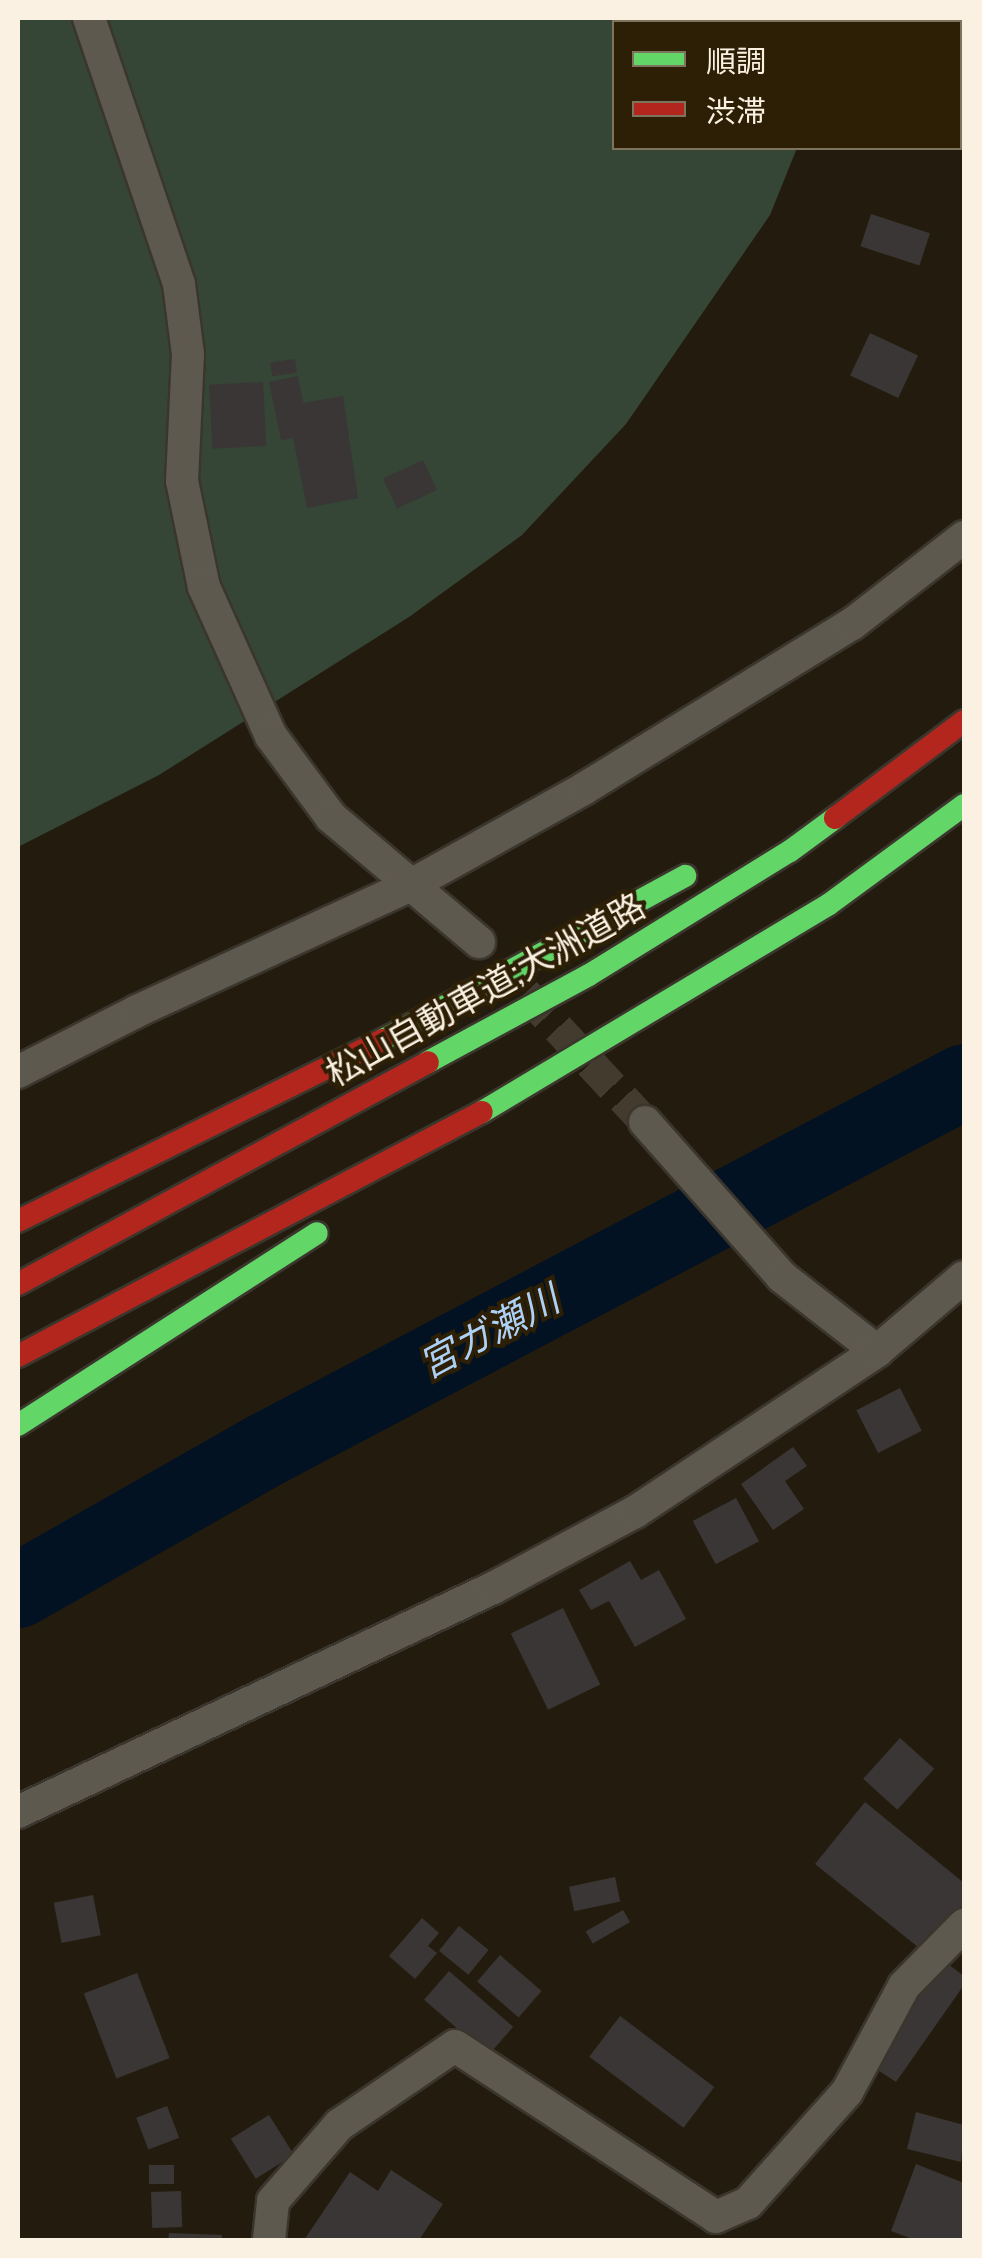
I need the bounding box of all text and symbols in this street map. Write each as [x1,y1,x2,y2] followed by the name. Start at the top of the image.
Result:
[612,20,962,150] legend
[706,42,766,80] text: 順調
[706,92,766,130] text: 渋滞
[318,884,652,1094] street label: 松山自動車道;大洲道路
[411,1276,567,1388] water label: 宮ガ瀬川

